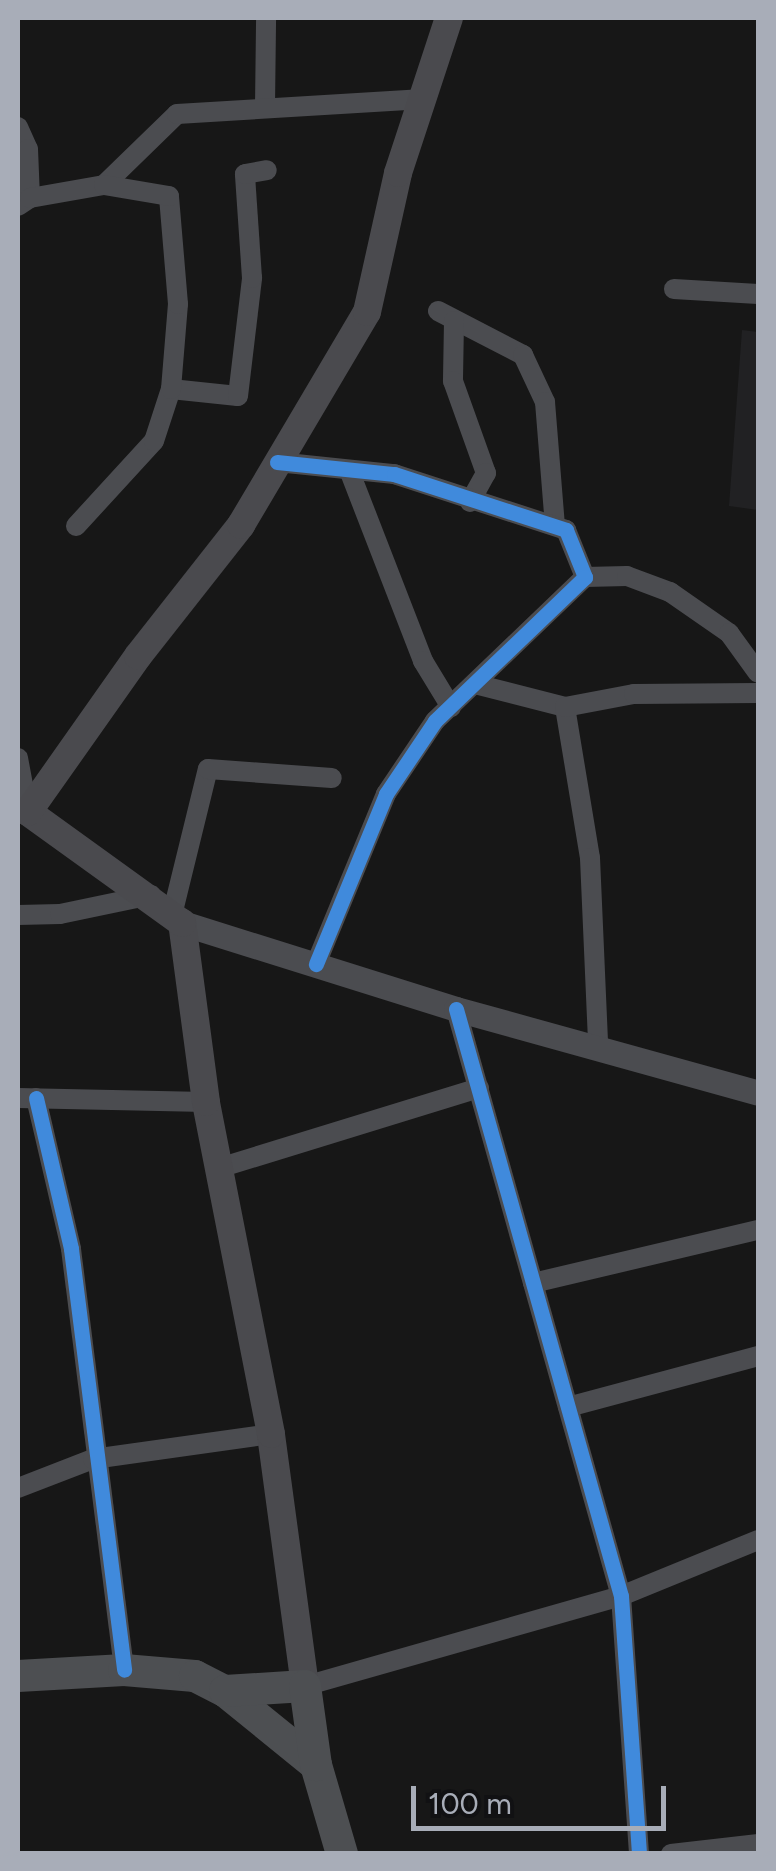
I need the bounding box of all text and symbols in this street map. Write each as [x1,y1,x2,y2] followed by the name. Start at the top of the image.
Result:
[416,1766,671,1828] scale bar
[428,1785,512,1822] text: 100 m

